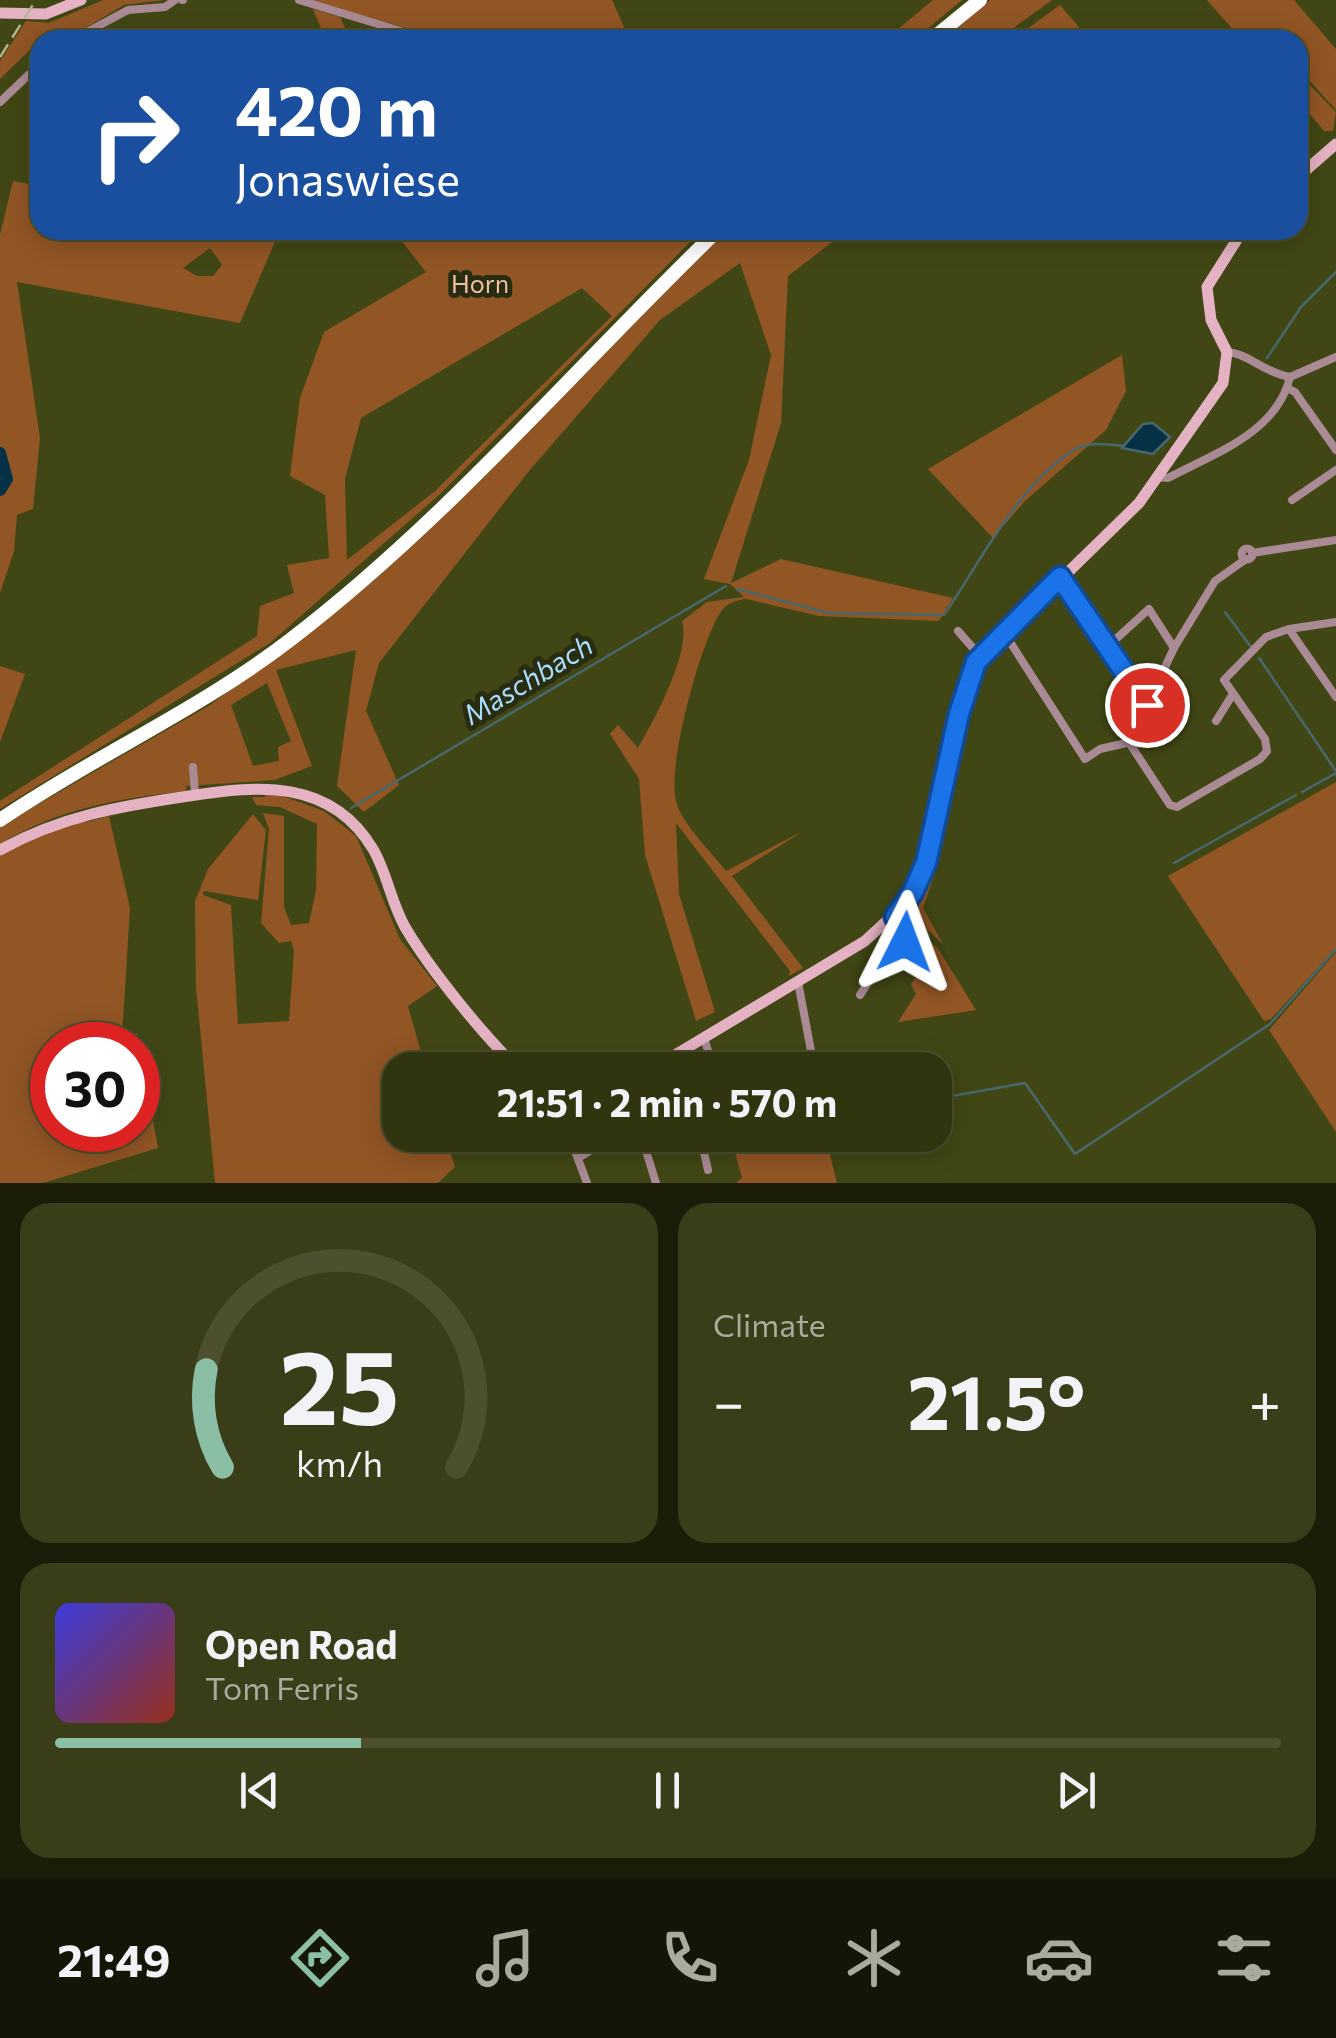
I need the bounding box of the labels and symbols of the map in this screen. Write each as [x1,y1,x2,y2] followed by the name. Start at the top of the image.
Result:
[451,268,509,298] park label: Horn
[457,627,598,731] water label: Maschbach
[1105,663,1190,748] pin
[853,890,957,994] position arrow
[30,1022,160,1152] speed limit sign: 30

